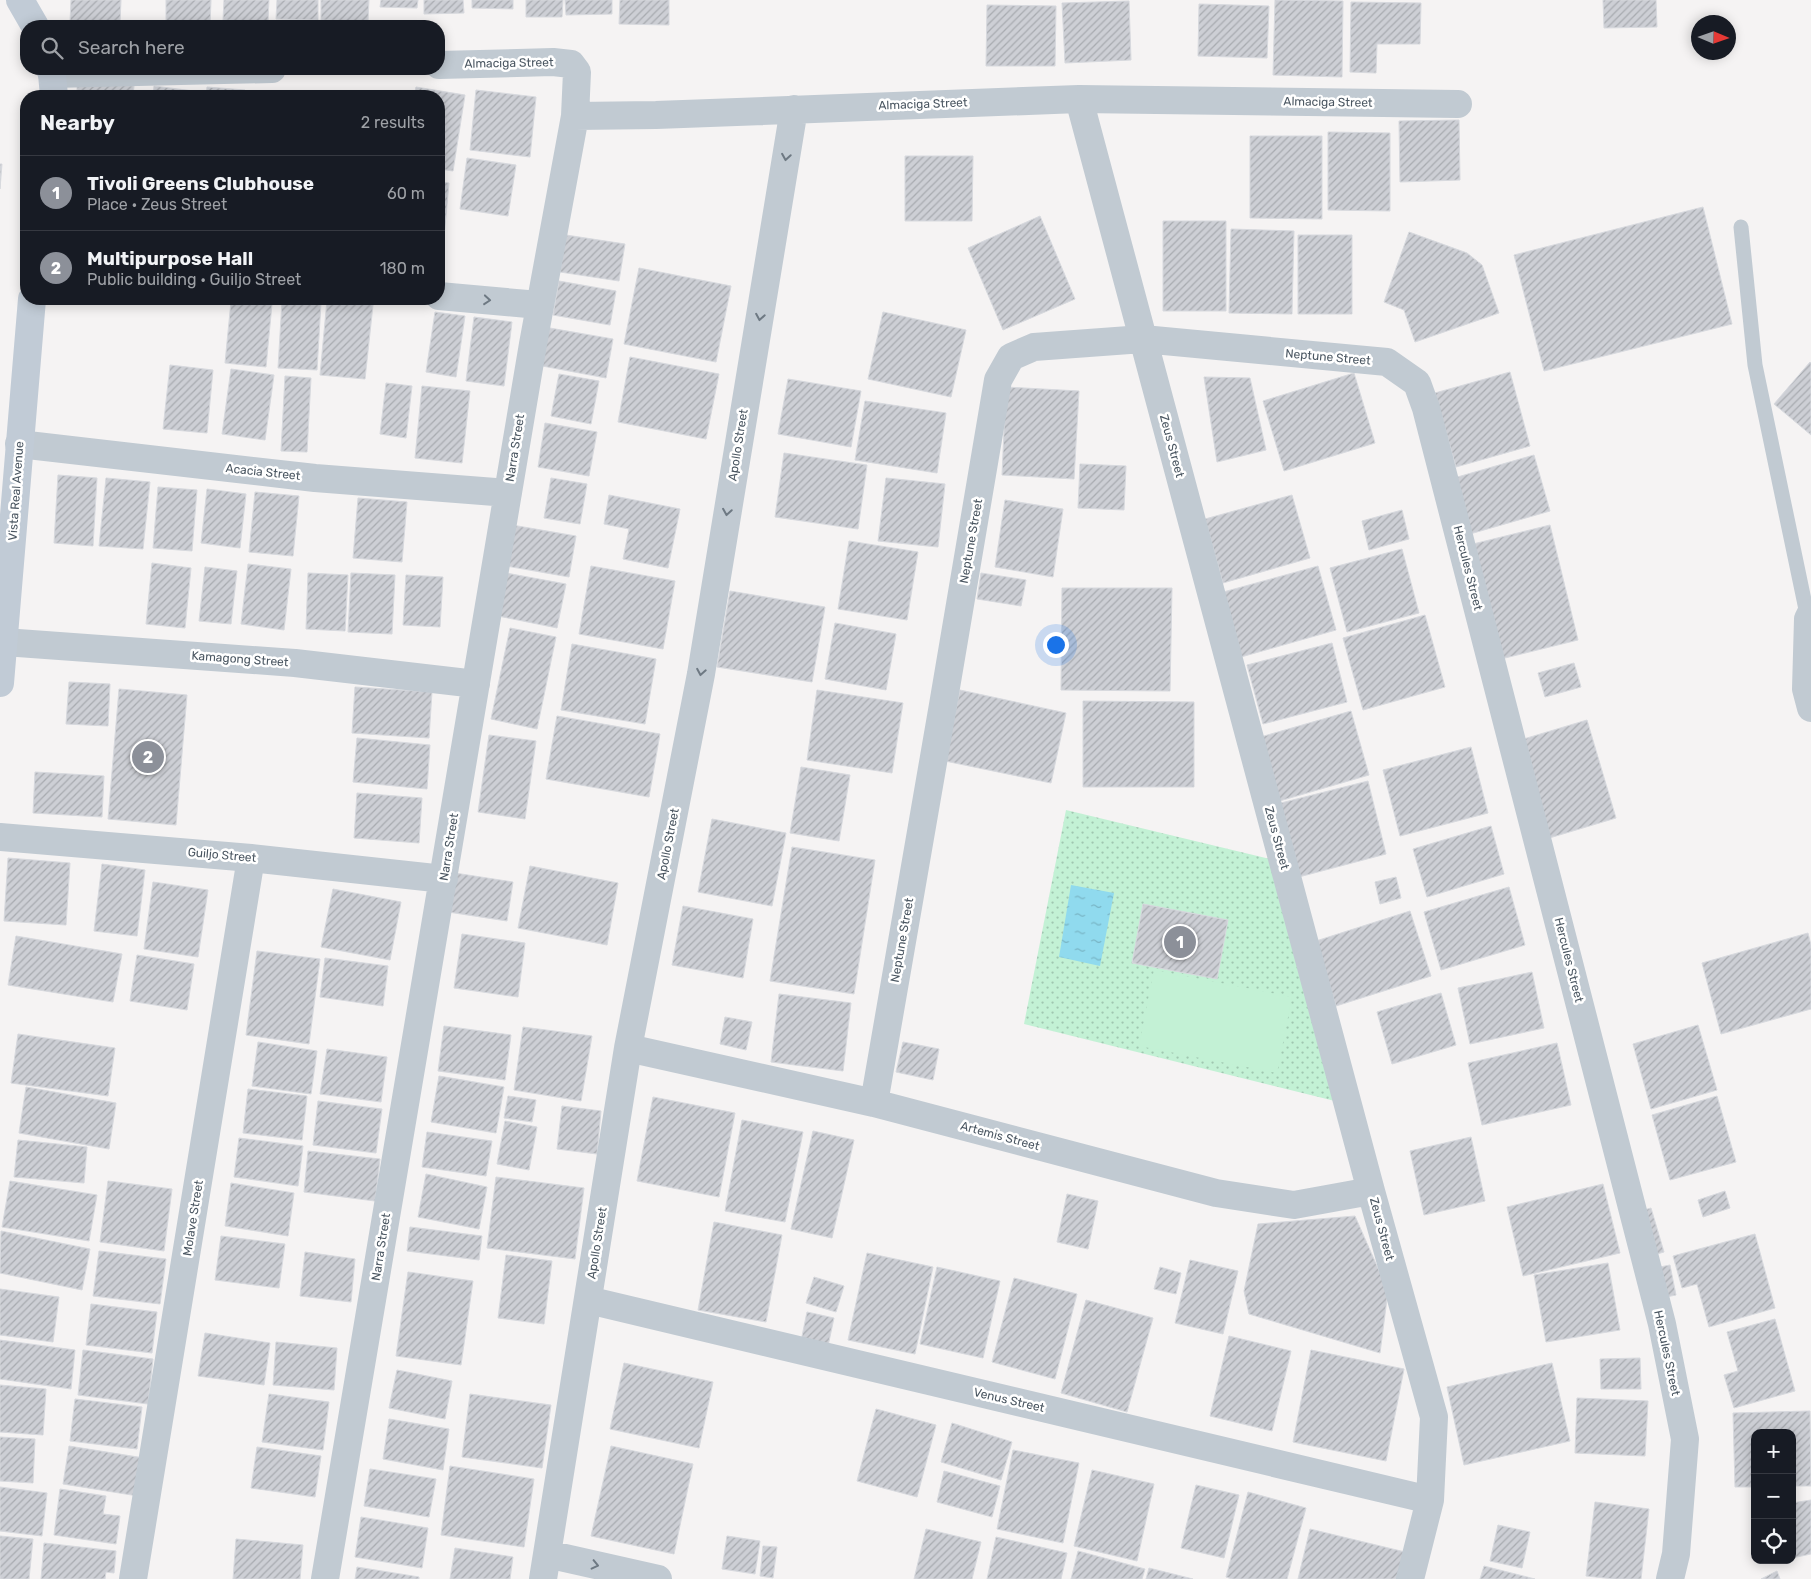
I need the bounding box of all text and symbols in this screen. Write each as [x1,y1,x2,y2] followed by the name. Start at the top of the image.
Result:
[1691,15,1736,60] north arrow
[20,20,445,75] search box
[38,34,66,62] icon: search
[78,36,185,59] text: Search here
[464,55,554,71] street label: Almaciga Street
[1283,94,1373,110] street label: Almaciga Street
[878,95,968,113] street label: Almaciga Street
[40,110,115,135] text: Nearby
[361,113,425,132] text: 2 results
[782,153,792,161] one-way arrow
[87,172,314,195] text: Tivoli Greens Clubhouse
[52,184,60,203] text: 1
[387,184,425,203] text: 60 m
[87,195,227,214] text: Place · Zeus Street
[87,247,253,270] text: Multipurpose Hall
[51,259,61,278] text: 2
[380,259,425,278] text: 180 m
[87,270,301,289] text: Public building · Guiljo Street
[484,294,492,305] one-way arrow
[755,313,765,322] one-way arrow
[1285,346,1372,368] street label: Neptune Street
[725,408,751,482] street label: Apollo Street
[503,413,527,483] street label: Narra Street
[1157,413,1187,479] street label: Zeus Street
[6,440,26,541] street label: Vista Real Avenue
[225,461,301,483] street label: Acacia Street
[957,497,985,584] street label: Neptune Street
[722,508,733,516] one-way arrow
[1451,524,1485,612] street label: Hercules Street
[1043,632,1069,658] your location
[191,649,289,669] street label: Kamagong Street
[696,668,706,677] one-way arrow
[132,738,164,776] pin: 2
[1262,805,1292,871] street label: Zeus Street
[654,807,682,881] street label: Apollo Street
[437,812,461,882] street label: Narra Street
[187,845,257,865] street label: Guiljo Street
[888,896,916,983] street label: Neptune Street
[1552,916,1586,1004] street label: Hercules Street
[1164,923,1196,961] pin: 1
[959,1119,1041,1153] street label: Artemis Street
[180,1179,206,1257] street label: Molave Street
[1367,1196,1397,1262] street label: Zeus Street
[584,1206,610,1280] street label: Apollo Street
[369,1212,393,1282] street label: Narra Street
[1651,1309,1683,1397] street label: Hercules Street
[972,1385,1046,1415] street label: Venus Street
[1751,1429,1796,1564] map controls
[1751,1429,1796,1474] button: +
[1751,1474,1796,1519] button: −
[1751,1519,1796,1564] button: locate
[590,1559,599,1570] one-way arrow

